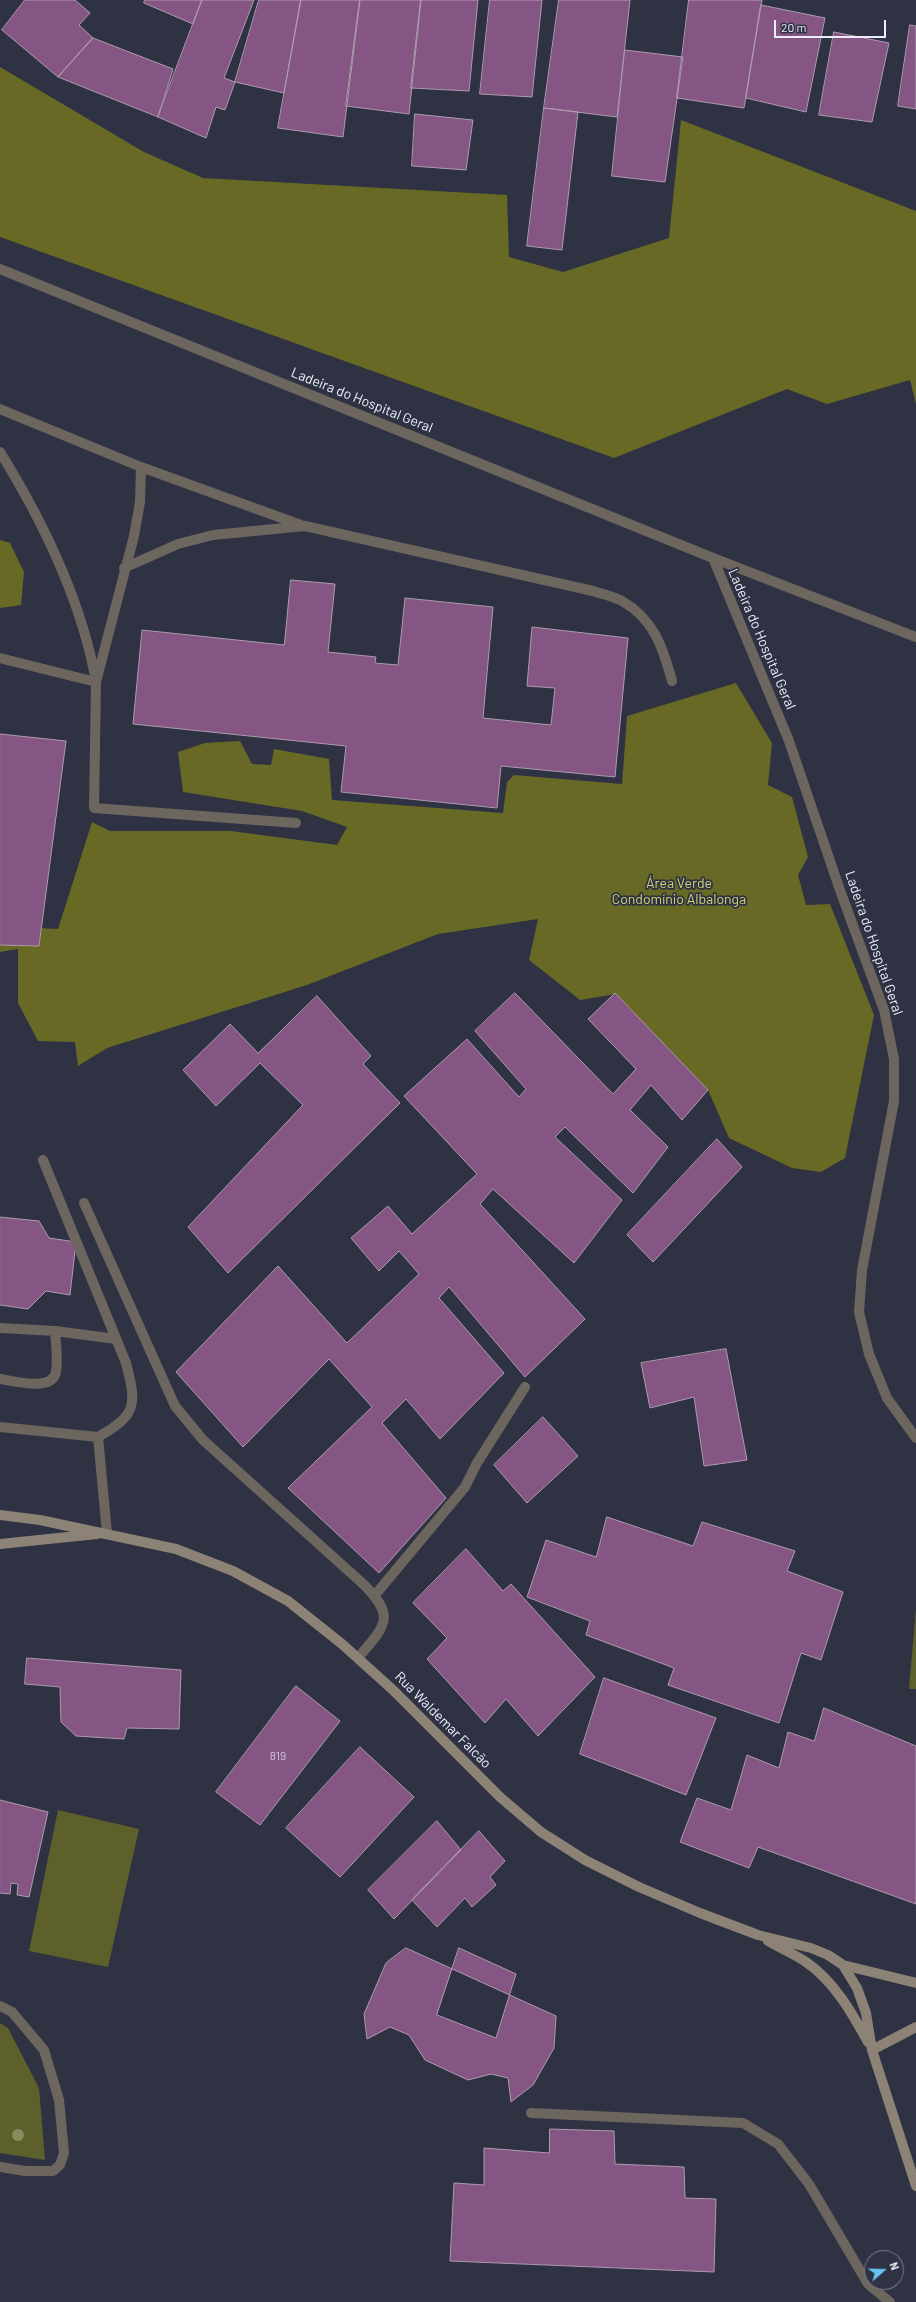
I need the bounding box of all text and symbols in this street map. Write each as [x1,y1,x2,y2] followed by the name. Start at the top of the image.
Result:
[776,12,888,38] scale bar
[781,20,807,34] text: 20 m
[289,364,435,436] street label: Ladeira do Hospital Geral
[725,566,799,712] street label: Ladeira do Hospital Geral
[841,869,907,1017] street label: Ladeira do Hospital Geral
[612,875,746,908] park label: Área Verde Condomínio Albalonga
[391,1668,495,1772] street label: Rua Waldemar Falcão
[270,1749,286,1763] house number: 819
[864,2250,904,2290] north arrow
[887,2260,902,2272] text: N

